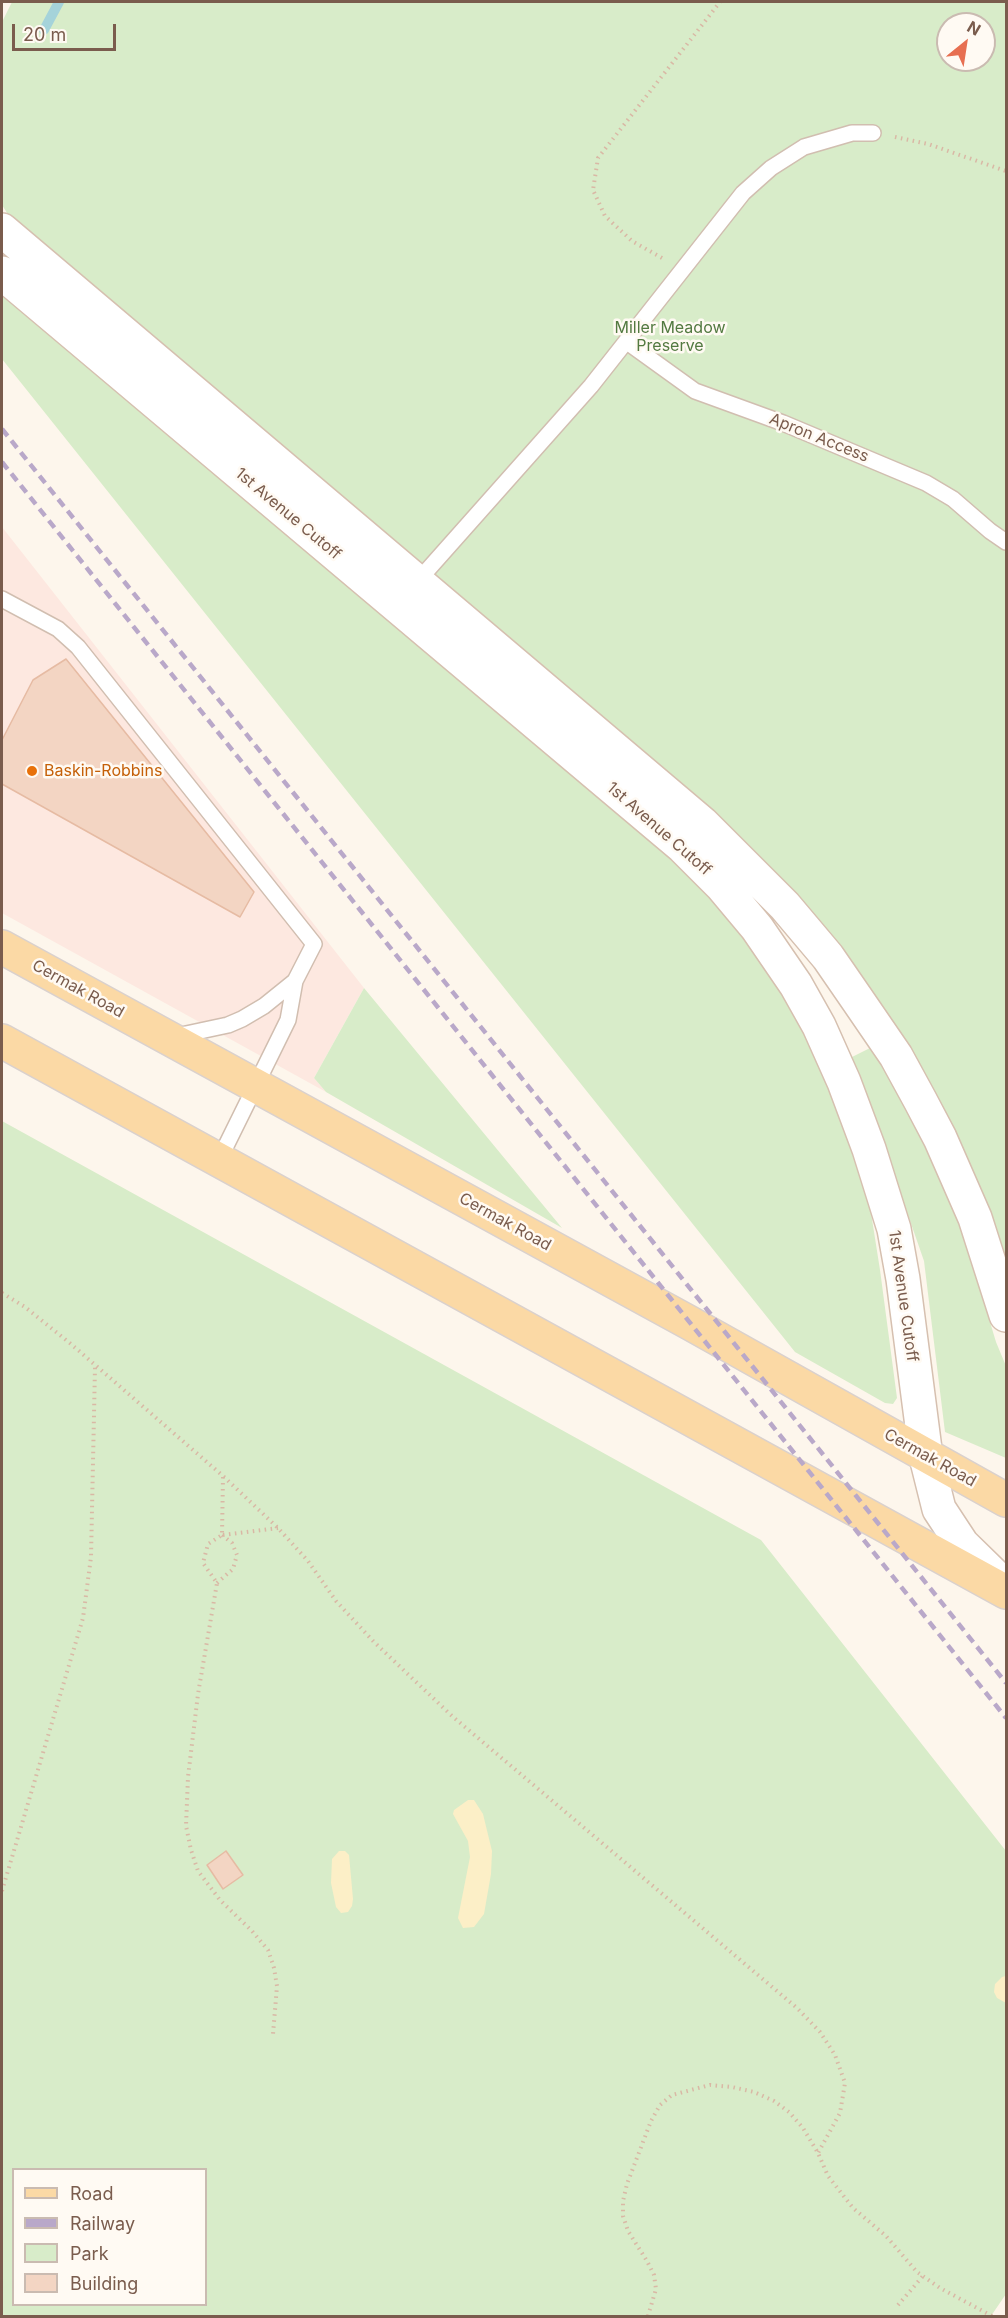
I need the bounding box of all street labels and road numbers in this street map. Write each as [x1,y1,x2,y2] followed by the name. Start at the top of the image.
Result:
[766,409,872,467] street label: Apron Access
[231,464,345,564] street label: 1st Avenue Cutoff
[603,778,715,880] street label: 1st Avenue Cutoff
[29,956,127,1022] street label: Cermak Road
[456,1189,554,1255] street label: Cermak Road
[884,1229,922,1363] street label: 1st Avenue Cutoff
[881,1425,979,1491] street label: Cermak Road

